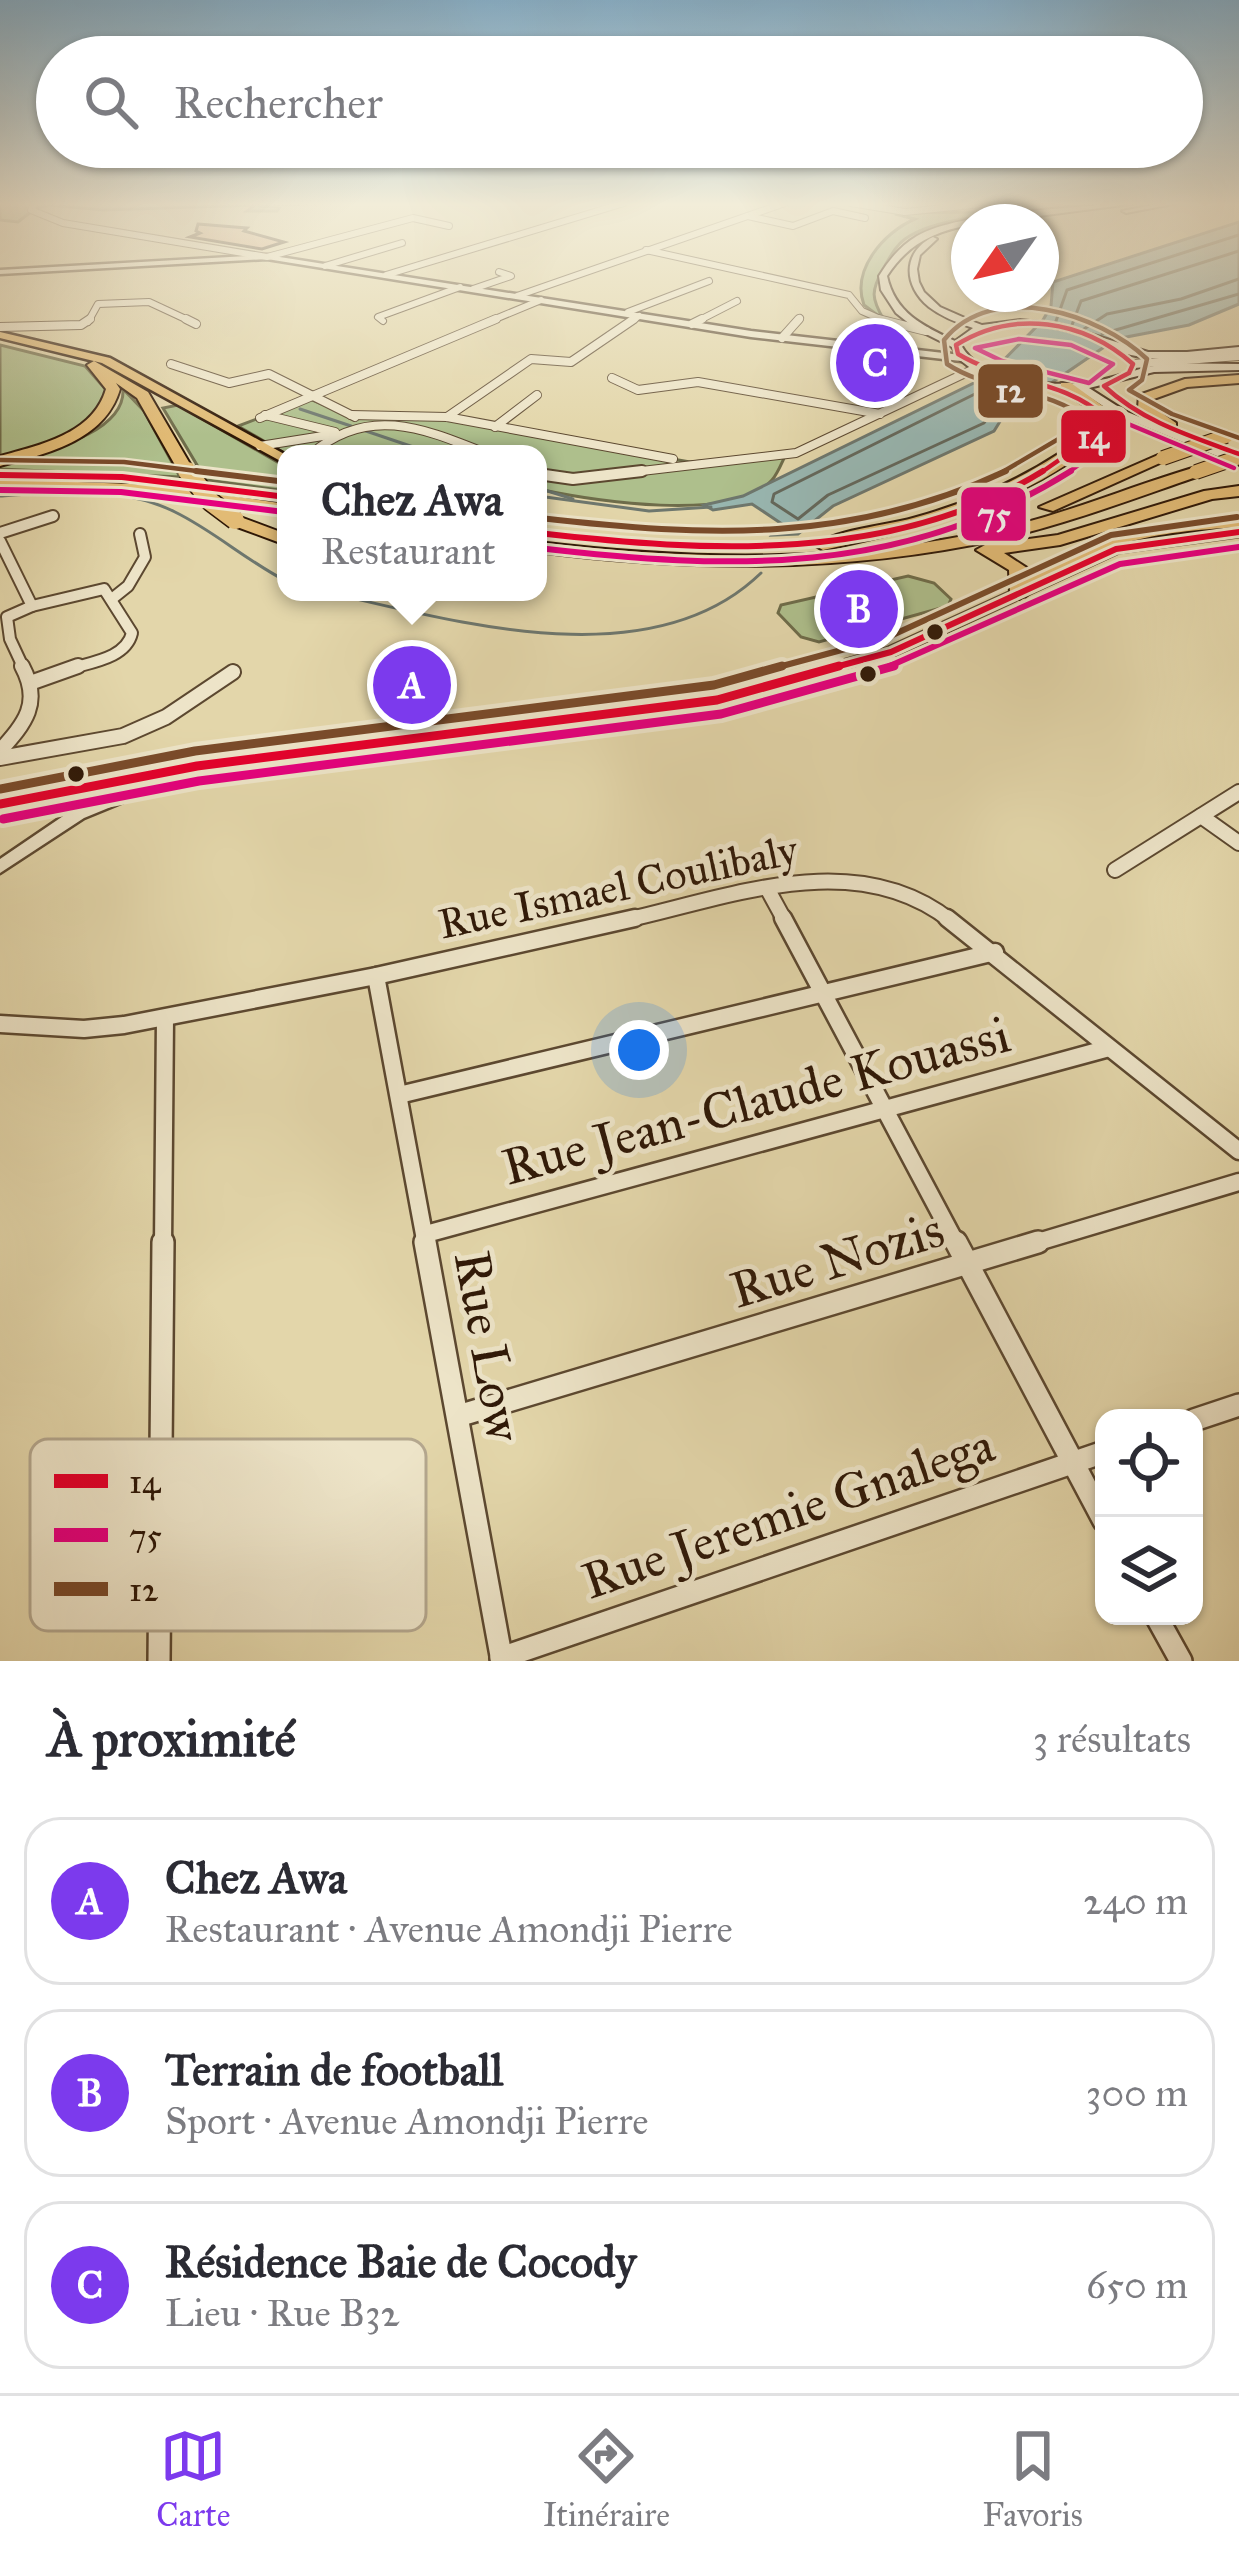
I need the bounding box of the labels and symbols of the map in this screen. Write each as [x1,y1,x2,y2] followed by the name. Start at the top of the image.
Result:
[951,204,1059,312] north arrow
[836,318,914,408] pin: C
[976,362,1045,420] line badge: 12
[995,371,1025,411] text: 12
[1059,408,1128,465] line badge: 14
[1077,417,1110,457] text: 14
[959,485,1028,543] line badge: 75
[978,495,1011,535] text: 75
[820,564,898,654] pin: B
[924,621,946,643] unlabelled marker
[373,640,451,730] pin: A
[857,663,879,685] unlabelled marker
[65,763,87,785] unlabelled marker
[434,823,804,950] street label: Rue Ismael Coulibaly
[496,1003,1016,1199] street label: Rue Jean-Claude Kouassi
[609,1020,669,1080] your location
[723,1198,951,1322] street label: Rue Nozis
[441,1246,535,1447] street label: Rue Low
[574,1413,1002,1613] street label: Rue Jeremie Gnalega
[30,1439,426,1631] legend
[129,1462,162,1502] text: 14
[129,1516,162,1556] text: 75
[129,1570,159,1610] text: 12

